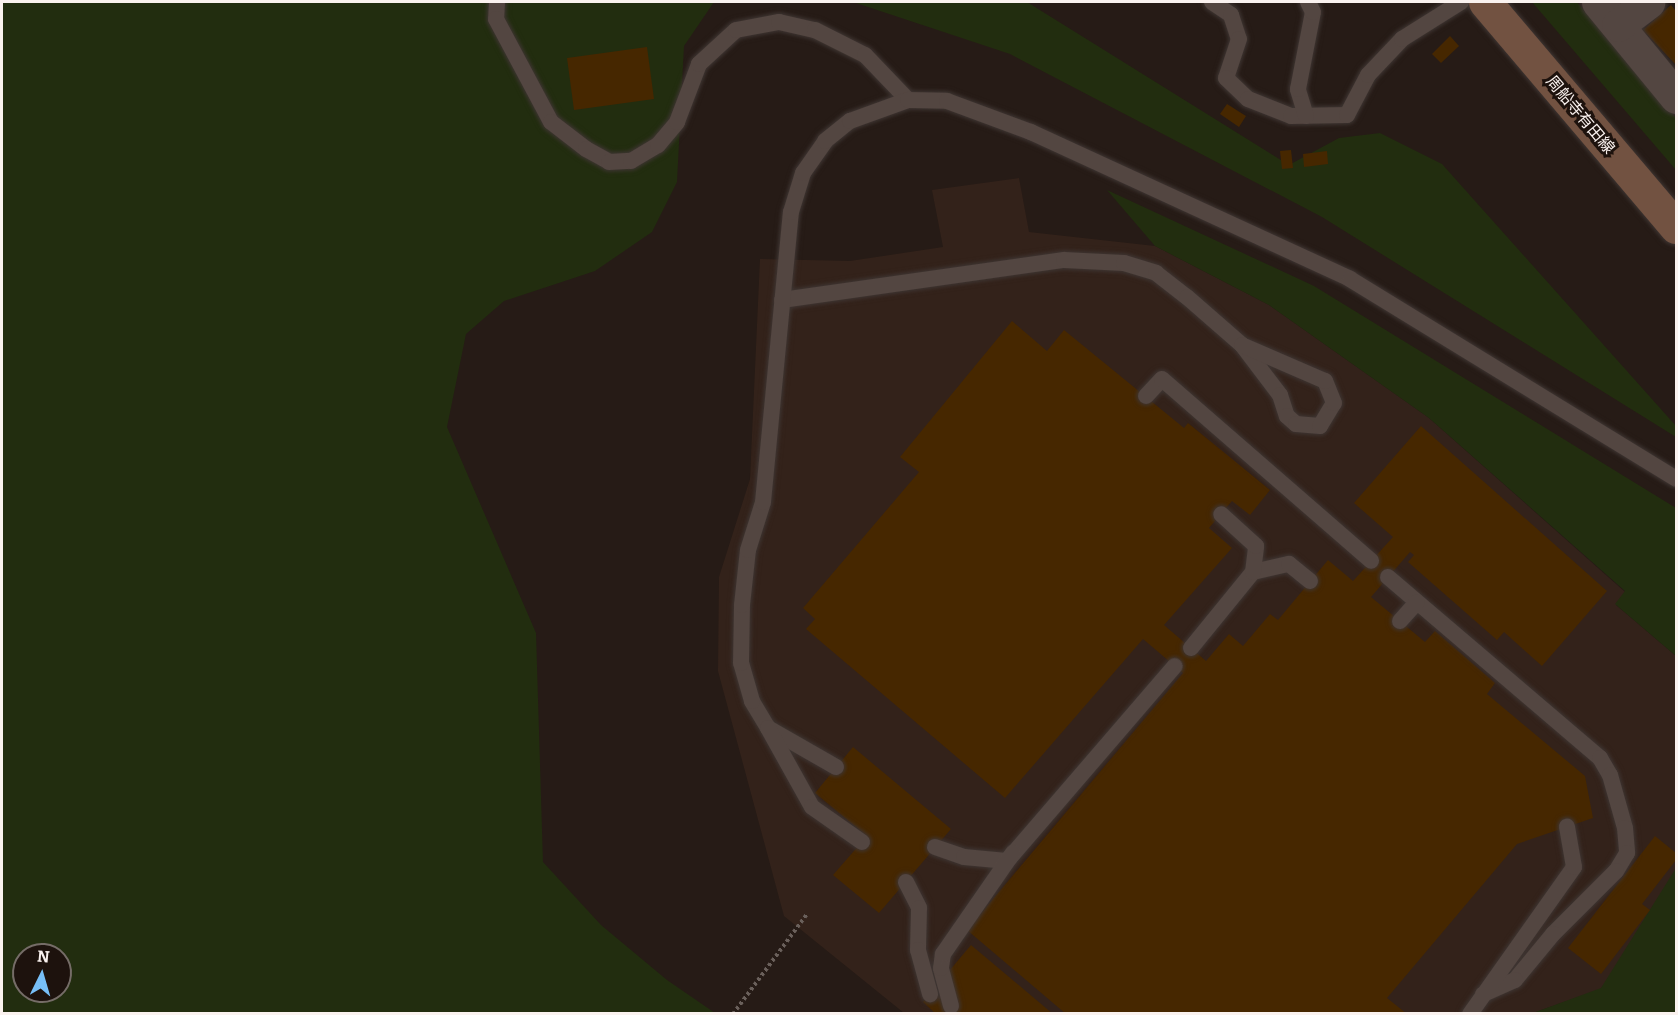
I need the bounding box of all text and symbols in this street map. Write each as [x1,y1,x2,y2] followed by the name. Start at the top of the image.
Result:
[1542,72,1618,158] street label: 周船寺有田線
[12,943,72,1003] north arrow
[36,947,50,967] text: N

